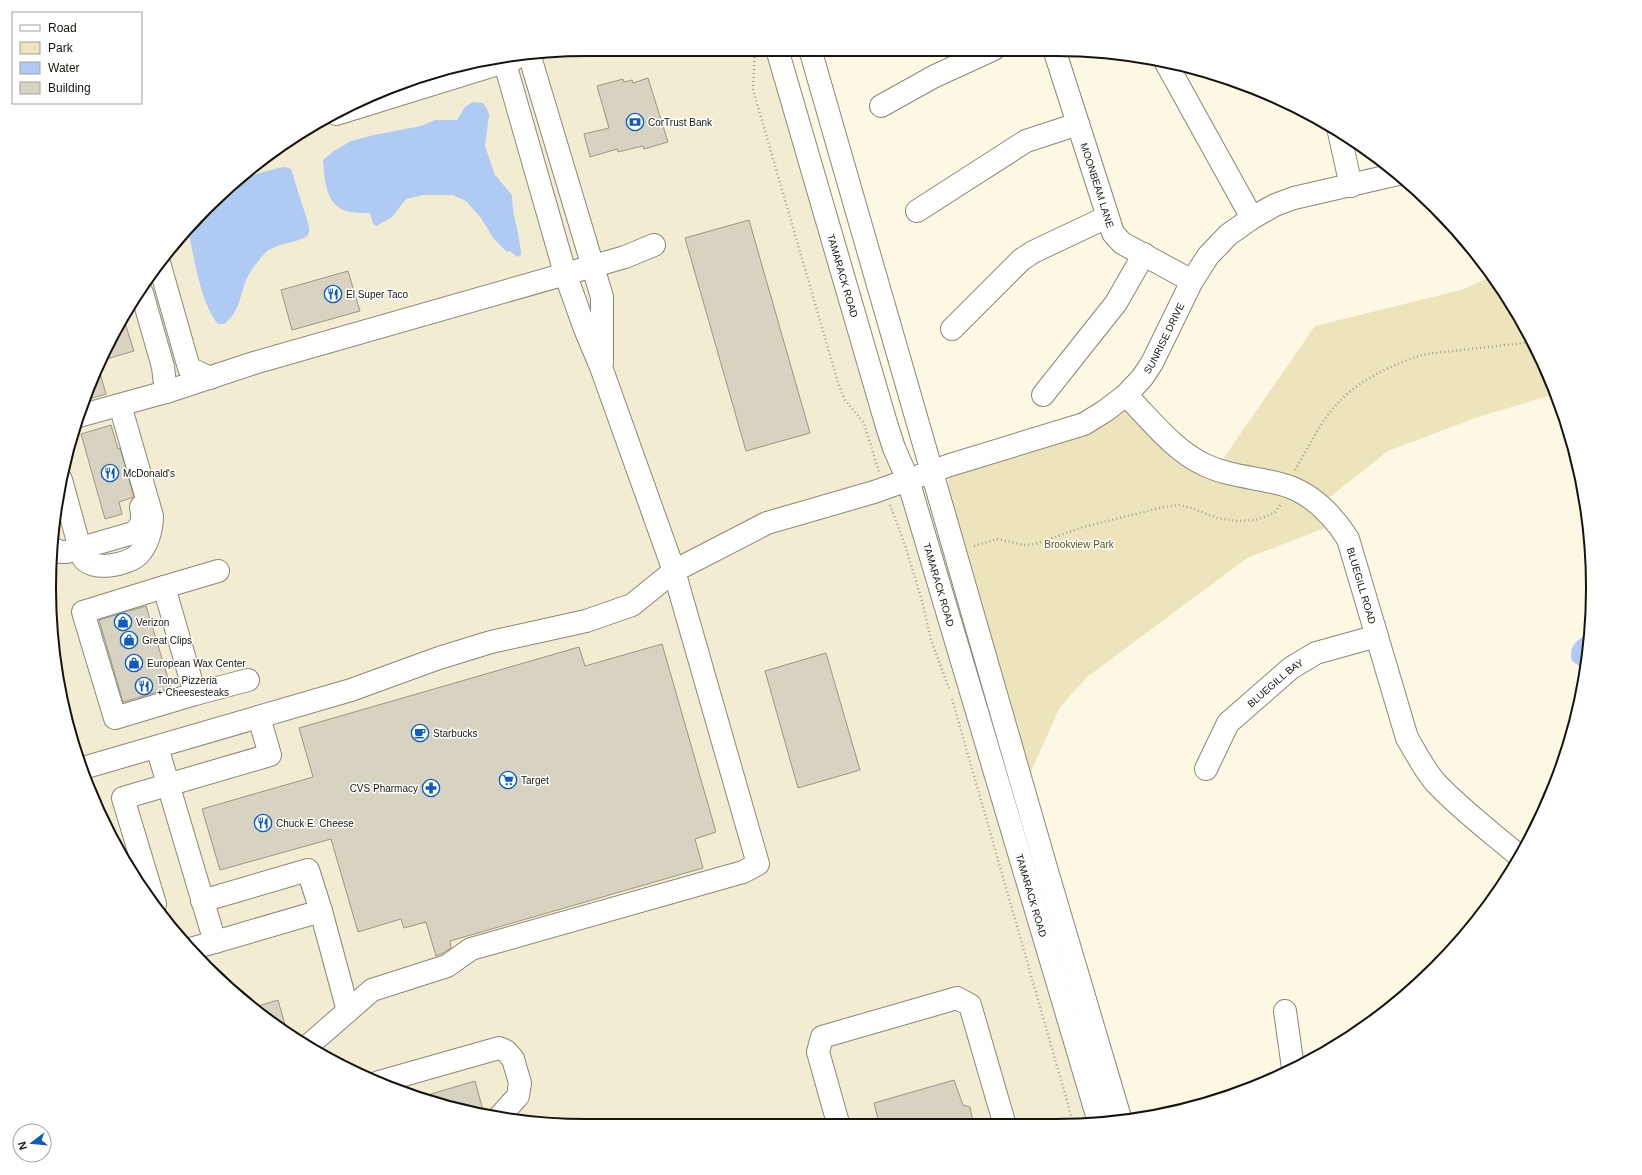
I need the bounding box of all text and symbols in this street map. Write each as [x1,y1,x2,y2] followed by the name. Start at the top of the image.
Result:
[12,12,142,104] legend
[48,21,77,35] text: Road
[48,41,74,55] text: Park
[48,61,80,75] text: Water
[48,81,91,95] text: Building
[625,112,645,132] bank icon: CorTrust Bank
[648,117,713,128] place label: CorTrust Bank
[1079,141,1117,229] street label: MOONBEAM LANE
[826,232,860,319] street label: TAMARACK ROAD
[323,284,343,304] restaurant icon: El Super Taco
[346,289,409,300] place label: El Super Taco
[1141,301,1186,376] street label: SUNRISE DRIVE
[100,463,120,483] restaurant icon: McDonald's
[123,468,175,479] place label: McDonald's
[1044,539,1115,550] park label: Brookview Park
[922,542,957,628] street label: TAMARACK ROAD
[1345,546,1378,625] street label: BLUEGILL ROAD
[113,612,133,632] shop icon: Verizon
[136,617,169,628] place label: Verizon
[119,630,139,650] shop icon: Great Clips
[142,635,192,646] place label: Great Clips
[124,653,144,673] shop icon: European Wax Center
[1245,656,1305,709] street label: BLUEGILL BAY
[147,658,246,669] place label: European Wax Center
[157,675,229,698] place label: Tono Pizzeria + Cheesesteaks
[134,676,154,696] restaurant icon: Tono Pizzeria + Cheesesteaks
[410,723,430,743] cafe icon: Starbucks
[433,728,477,739] place label: Starbucks
[498,770,518,790] supermarket icon: Target
[521,775,549,786] place label: Target
[421,778,441,798] pharmacy icon: CVS Pharmacy
[350,783,418,794] place label: CVS Pharmacy
[253,813,273,833] restaurant icon: Chuck E. Cheese
[276,818,354,829] place label: Chuck E. Cheese
[1014,852,1049,938] street label: TAMARACK ROAD
[12,1123,52,1163] north arrow
[16,1140,29,1151] text: N

